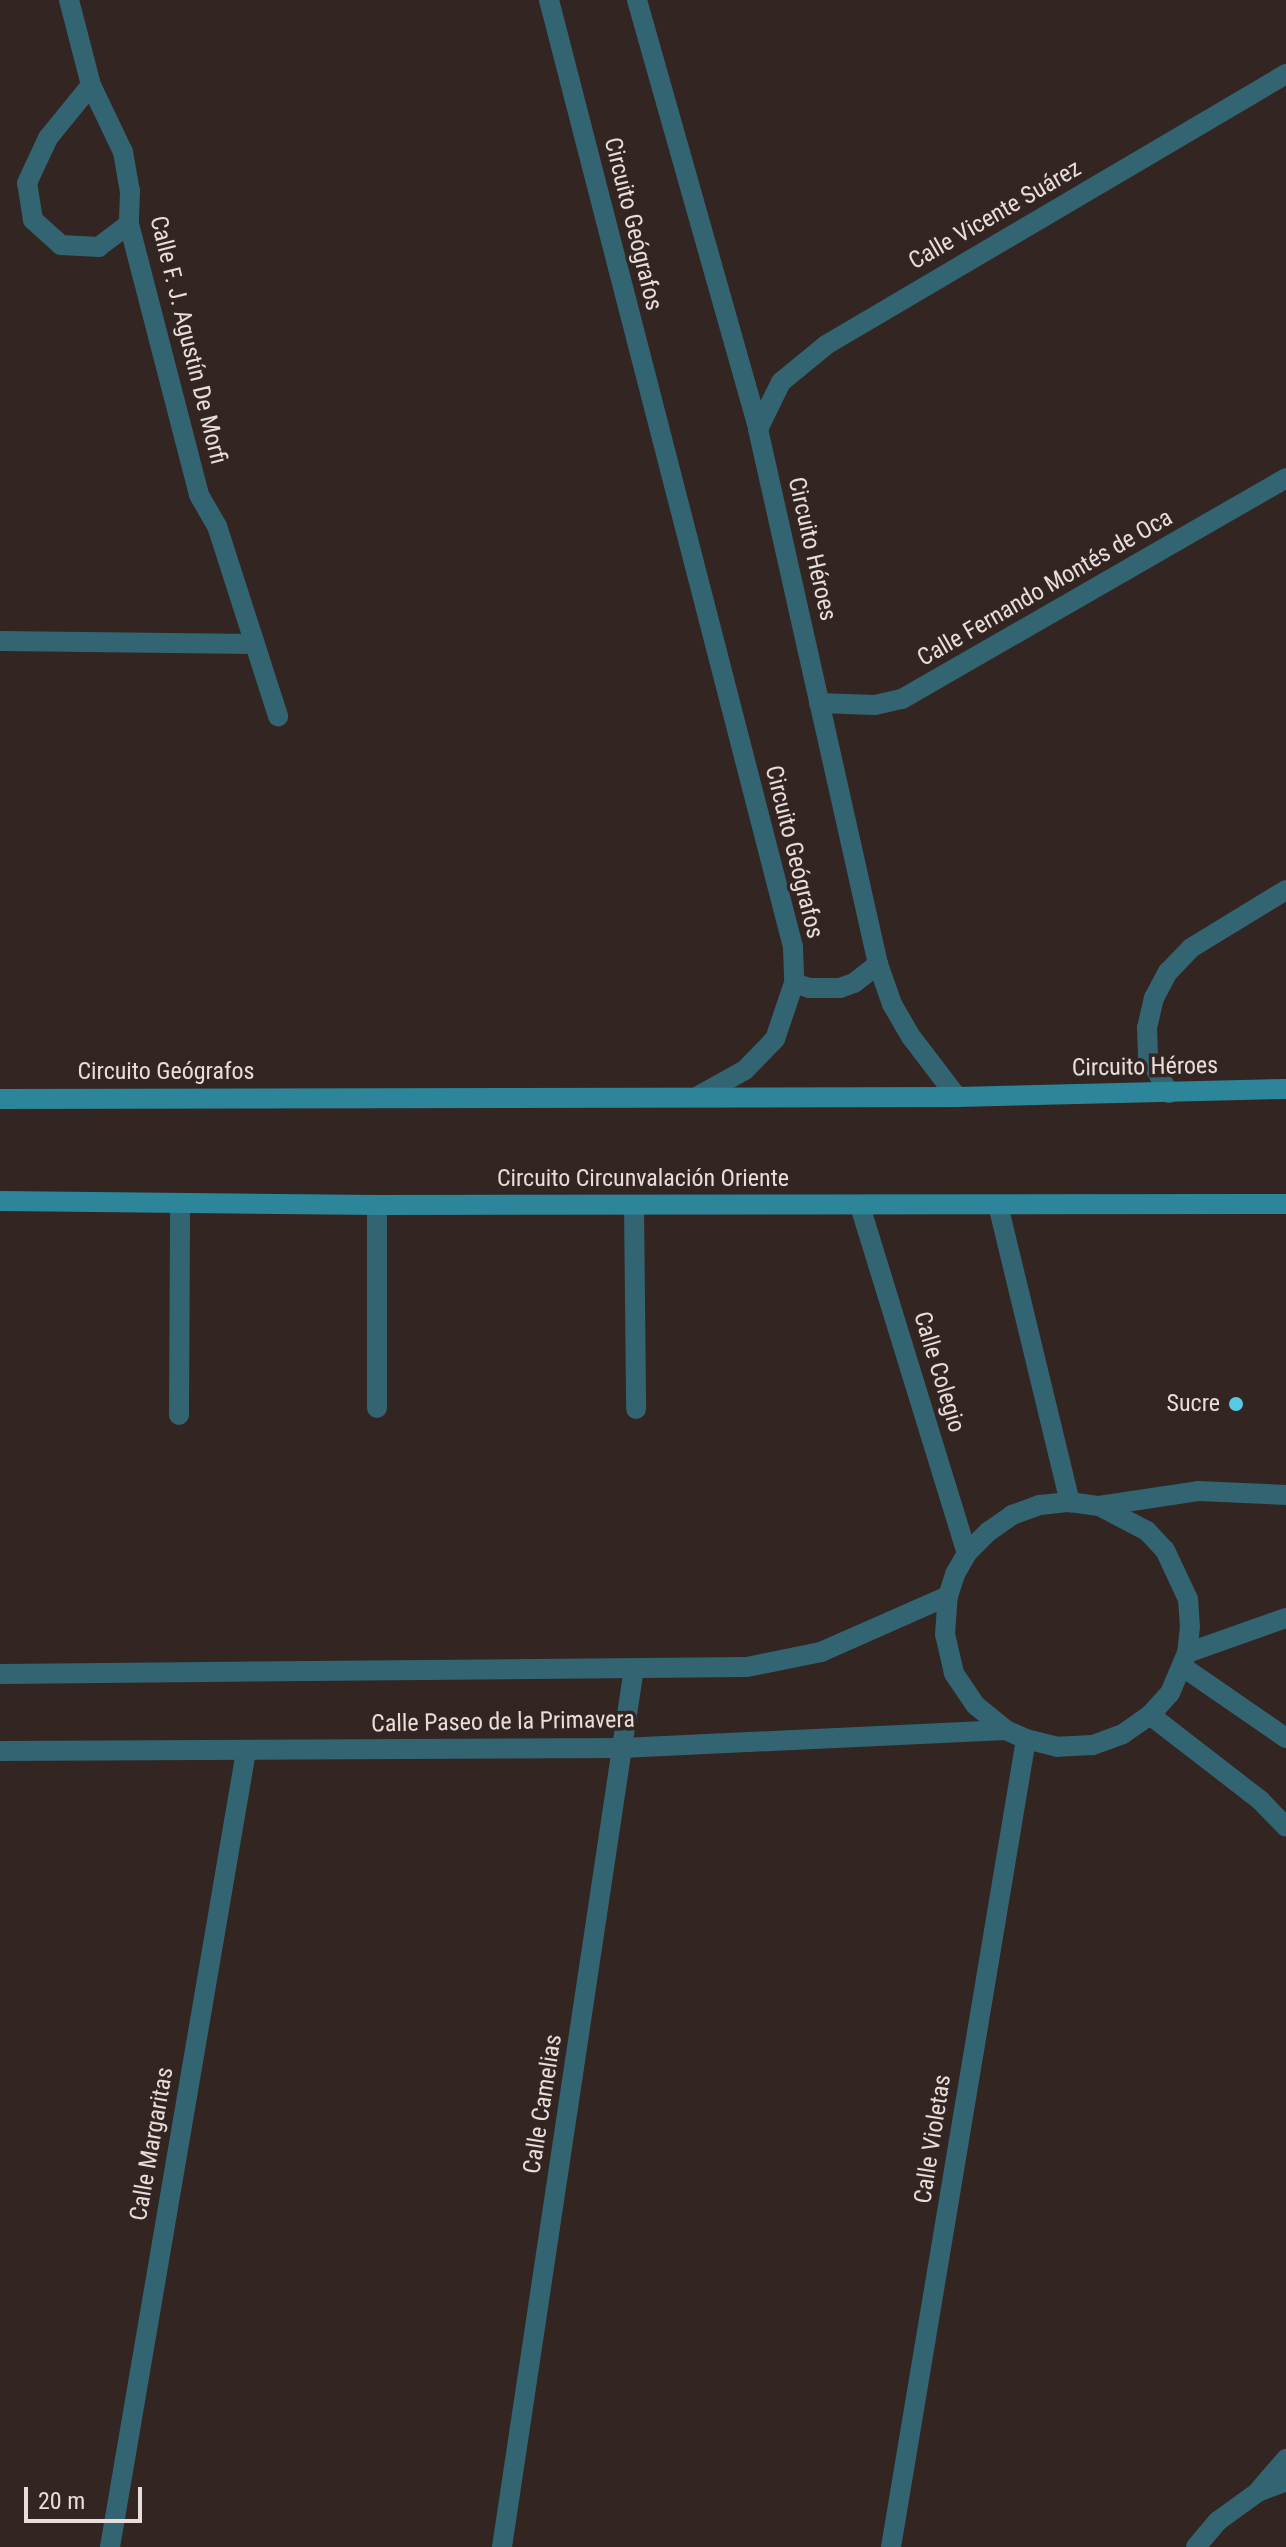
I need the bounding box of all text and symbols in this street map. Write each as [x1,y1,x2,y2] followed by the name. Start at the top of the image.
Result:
[598,135,668,313] street label: Circuito Geógrafos
[904,154,1086,276] street label: Calle Vicente Suárez
[143,213,233,467] street label: Calle F. J. Agustín De Morfi
[782,474,842,624] street label: Circuito Héroes
[913,503,1177,673] street label: Calle Fernando Montés de Oca
[759,763,829,941] street label: Circuito Geógrafos
[1072,1051,1218,1083] street label: Circuito Héroes
[77,1058,255,1086] street label: Circuito Geógrafos
[497,1165,789,1193] street label: Circuito Circunvalación Oriente
[907,1308,971,1436] street label: Calle Colegio
[1167,1390,1220,1418] place label: Sucre
[1227,1395,1245,1413] marker: Sucre
[371,1705,635,1739] street label: Calle Paseo de la Primavera
[518,2032,568,2176] street label: Calle Camelias
[124,2065,180,2223] street label: Calle Margaritas
[909,2072,957,2206] street label: Calle Violetas
[28,2471,146,2521] scale bar
[38,2487,85,2515] text: 20 m

